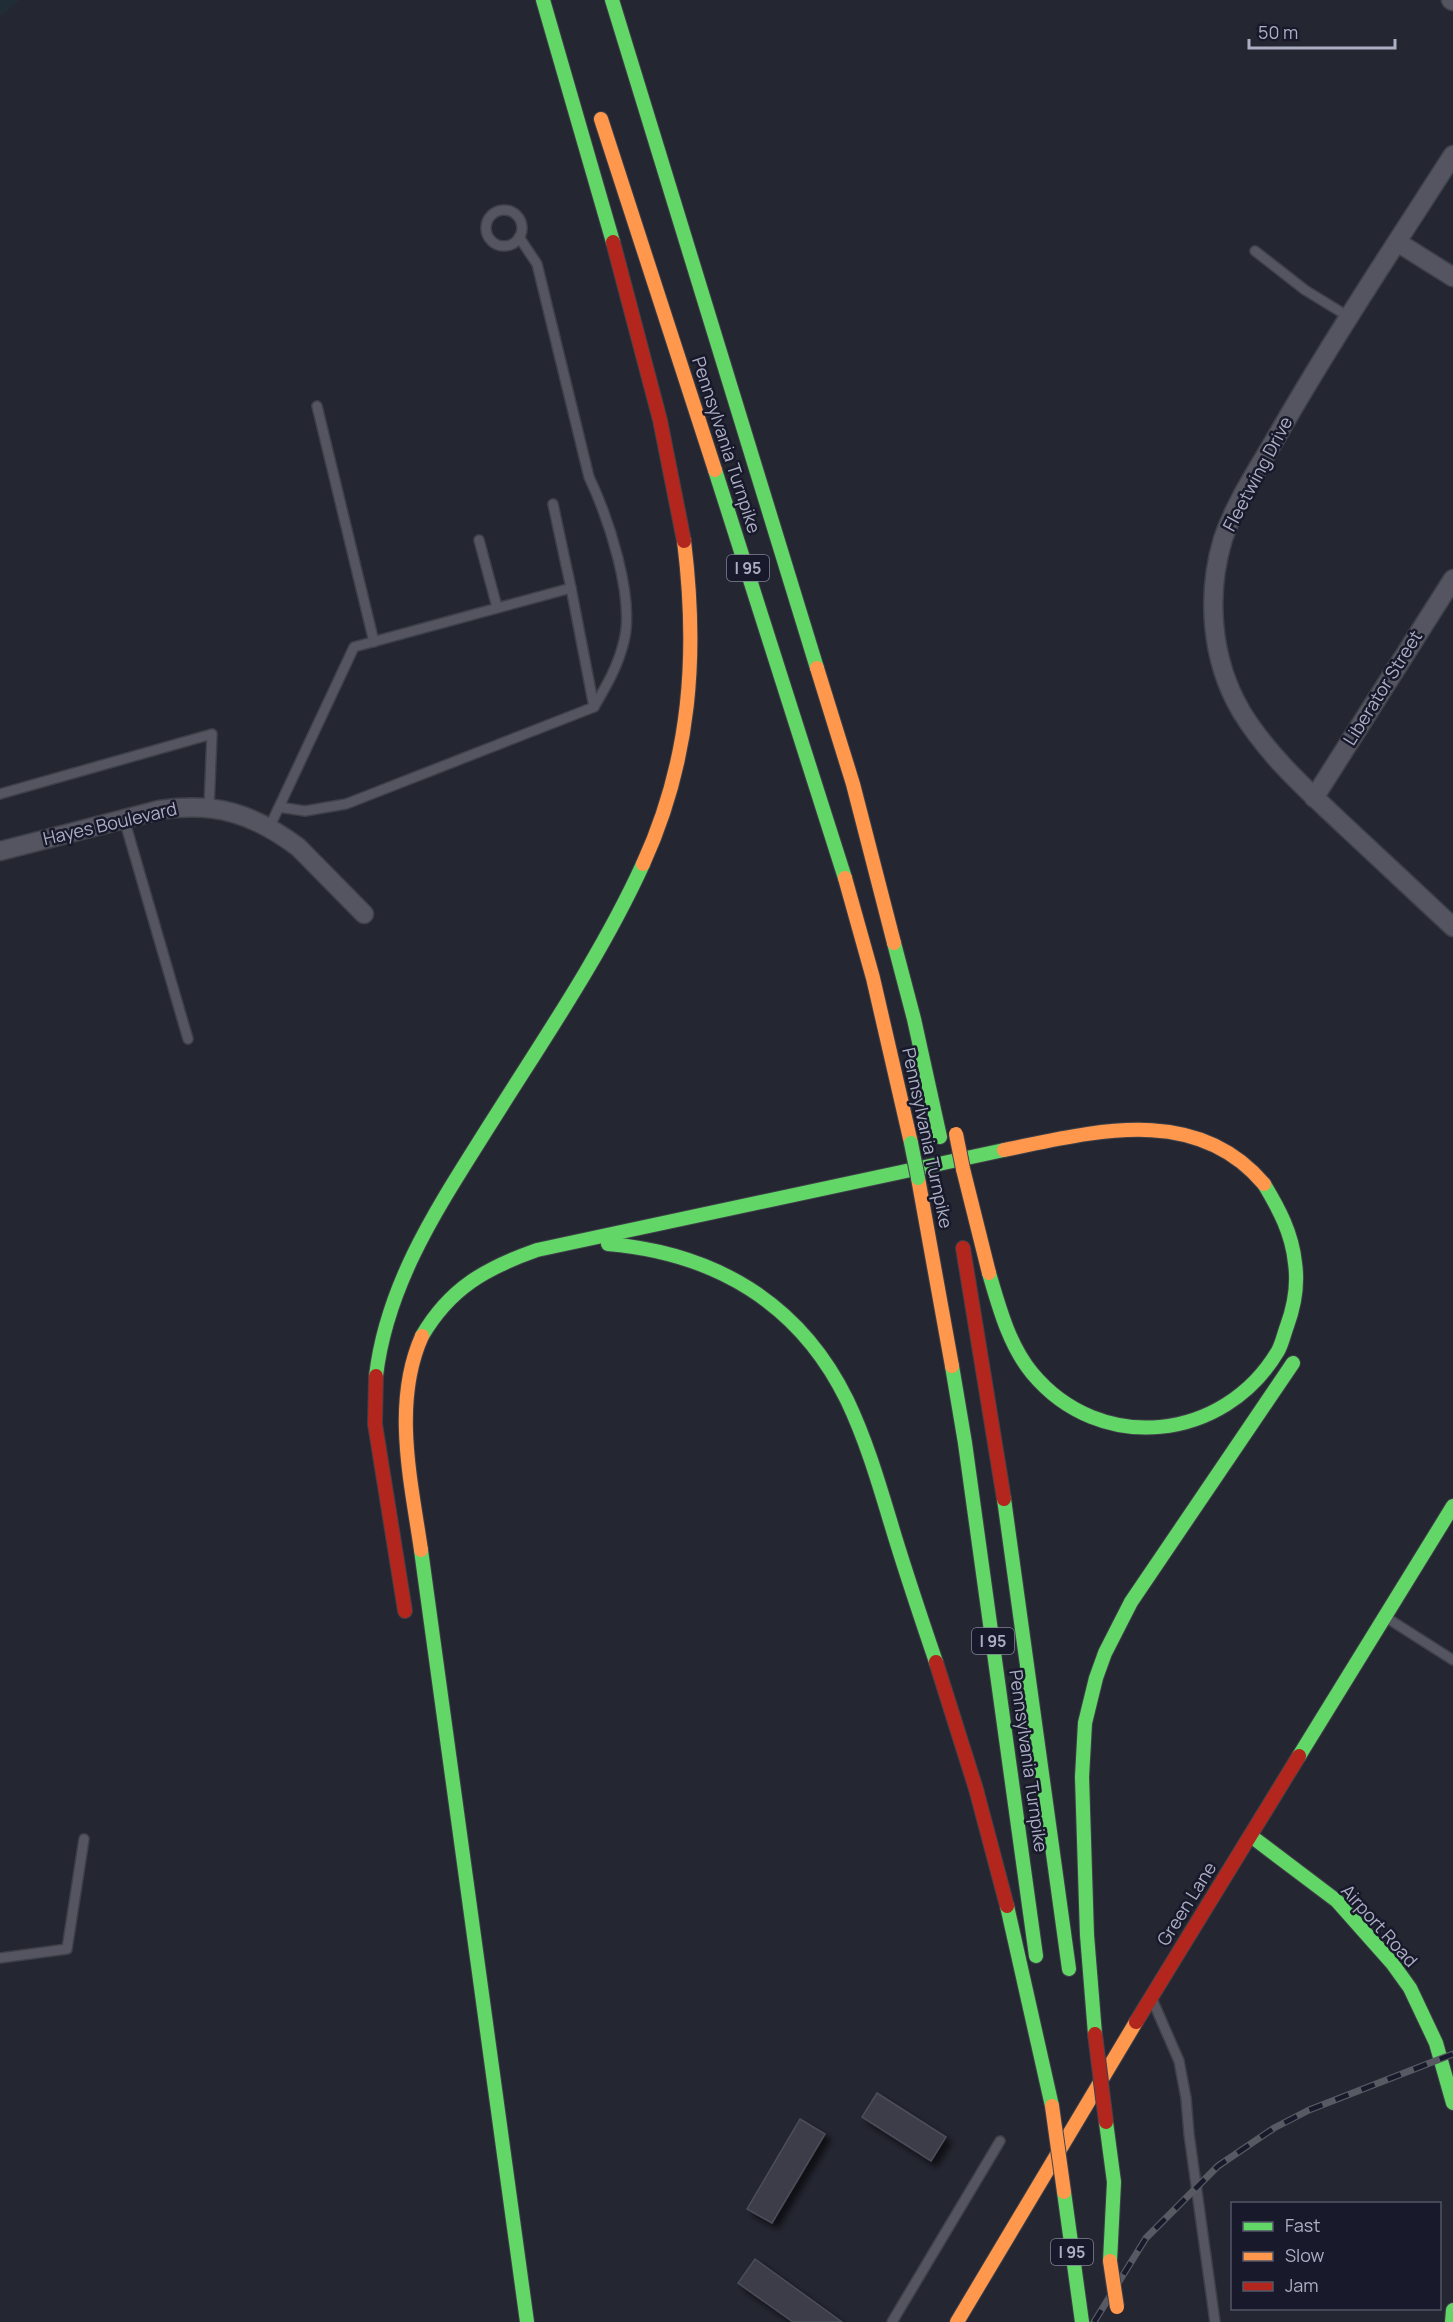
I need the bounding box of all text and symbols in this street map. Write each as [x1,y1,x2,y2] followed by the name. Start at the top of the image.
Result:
[1249,12,1394,50] scale bar
[1258,20,1298,44] text: 50 m
[687,353,767,536] street label: Pennsylvania Turnpike
[1217,412,1297,535] street label: Fleetwing Drive
[727,555,769,581] road number: I 95
[1337,625,1427,749] street label: Liberator Street
[40,796,179,850] street label: Hayes Boulevard
[897,1045,959,1230] street label: Pennsylvania Turnpike
[972,1628,1014,1654] road number: I 95
[1004,1668,1054,1854] street label: Pennsylvania Turnpike
[1151,1857,1221,1950] street label: Green Lane
[1336,1879,1423,1972] street label: Airport Road
[1231,2202,1441,2310] legend
[1285,2213,1320,2237] text: Fast
[1051,2239,1093,2265] road number: I 95
[1285,2243,1325,2267] text: Slow
[1285,2273,1319,2297] text: Jam

